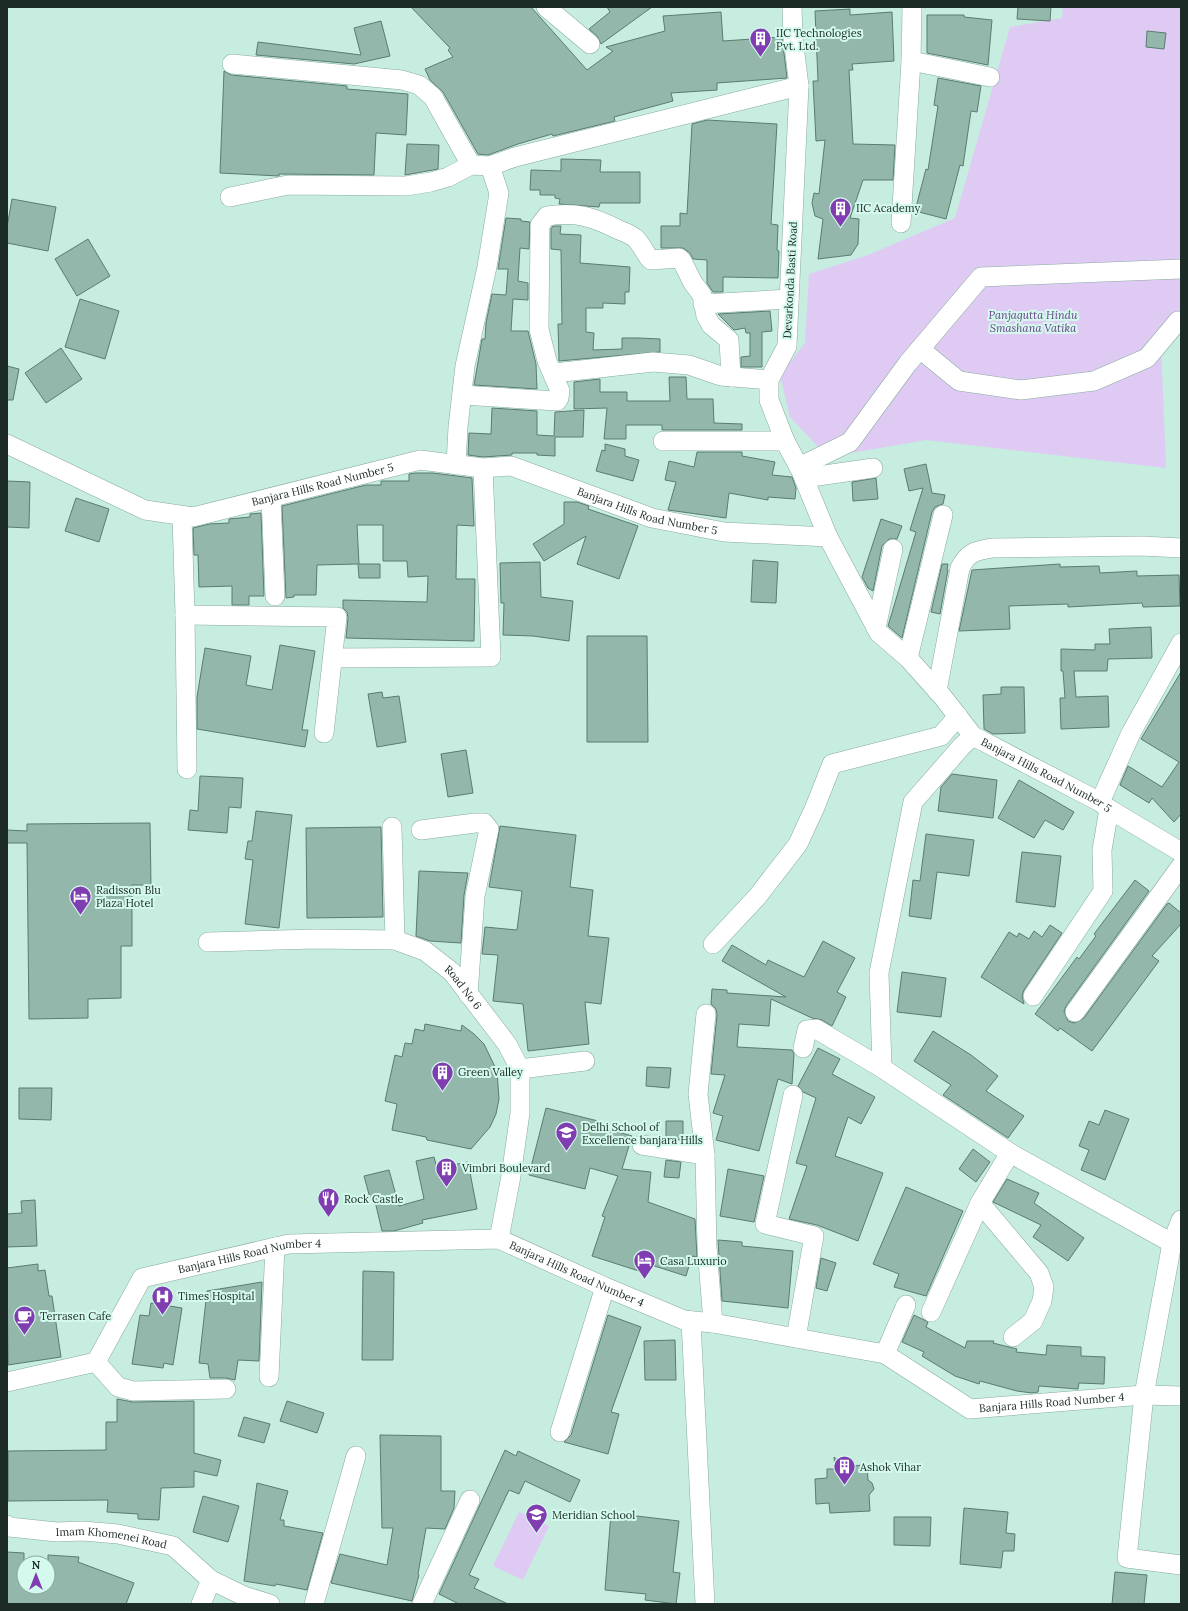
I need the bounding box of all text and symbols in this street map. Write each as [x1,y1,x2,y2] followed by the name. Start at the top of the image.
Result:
[747,26,773,59] building icon: IIC Technologies Pvt. Ltd.
[776,26,862,53] place label: IIC Technologies Pvt. Ltd.
[827,195,853,228] building icon: IIC Academy
[856,201,921,215] place label: IIC Academy
[780,221,800,339] street label: Devarkonda Basti Road
[989,308,1078,335] park label: Panjagutta Hindu Smashana Vatika
[250,460,395,509] street label: Banjara Hills Road Number 5
[575,484,719,538] street label: Banjara Hills Road Number 5
[979,734,1114,815] street label: Banjara Hills Road Number 5
[67,883,93,916] hotel icon: Radisson Blu Plaza Hotel
[96,883,161,910] place label: Radisson Blu Plaza Hotel
[442,962,485,1012] street label: Road No 6
[430,1059,456,1092] building icon: Green Valley
[458,1065,523,1079] place label: Green Valley
[553,1120,579,1153] school or university icon: Delhi School of Excellence banjara Hills
[582,1120,703,1147] place label: Delhi School of Excellence banjara Hills
[434,1155,460,1188] building icon: Vimbri Boulevard
[461,1161,551,1175] place label: Vimbri Boulevard
[316,1186,342,1219] restaurant icon: Rock Castle
[344,1192,404,1206] place label: Rock Castle
[177,1236,321,1276] street label: Banjara Hills Road Number 4
[507,1238,646,1310] street label: Banjara Hills Road Number 4
[631,1248,657,1281] hotel icon: Casa Luxurio
[660,1254,727,1268] place label: Casa Luxurio
[149,1283,175,1316] hospital icon: Times Hospital
[178,1289,255,1303] place label: Times Hospital
[12,1303,38,1336] cafe icon: Terrasen Cafe
[40,1309,111,1323] place label: Terrasen Cafe
[978,1390,1125,1415] street label: Banjara Hills Road Number 4
[831,1454,857,1487] building icon: Ashok Vihar
[859,1460,921,1474] place label: Ashok Vihar
[523,1502,549,1535] school or university icon: Meridian School
[552,1508,635,1522] place label: Meridian School
[55,1524,169,1552] street label: Imam Khomenei Road
[16,1555,56,1595] north arrow
[32,1558,41,1572] text: N

